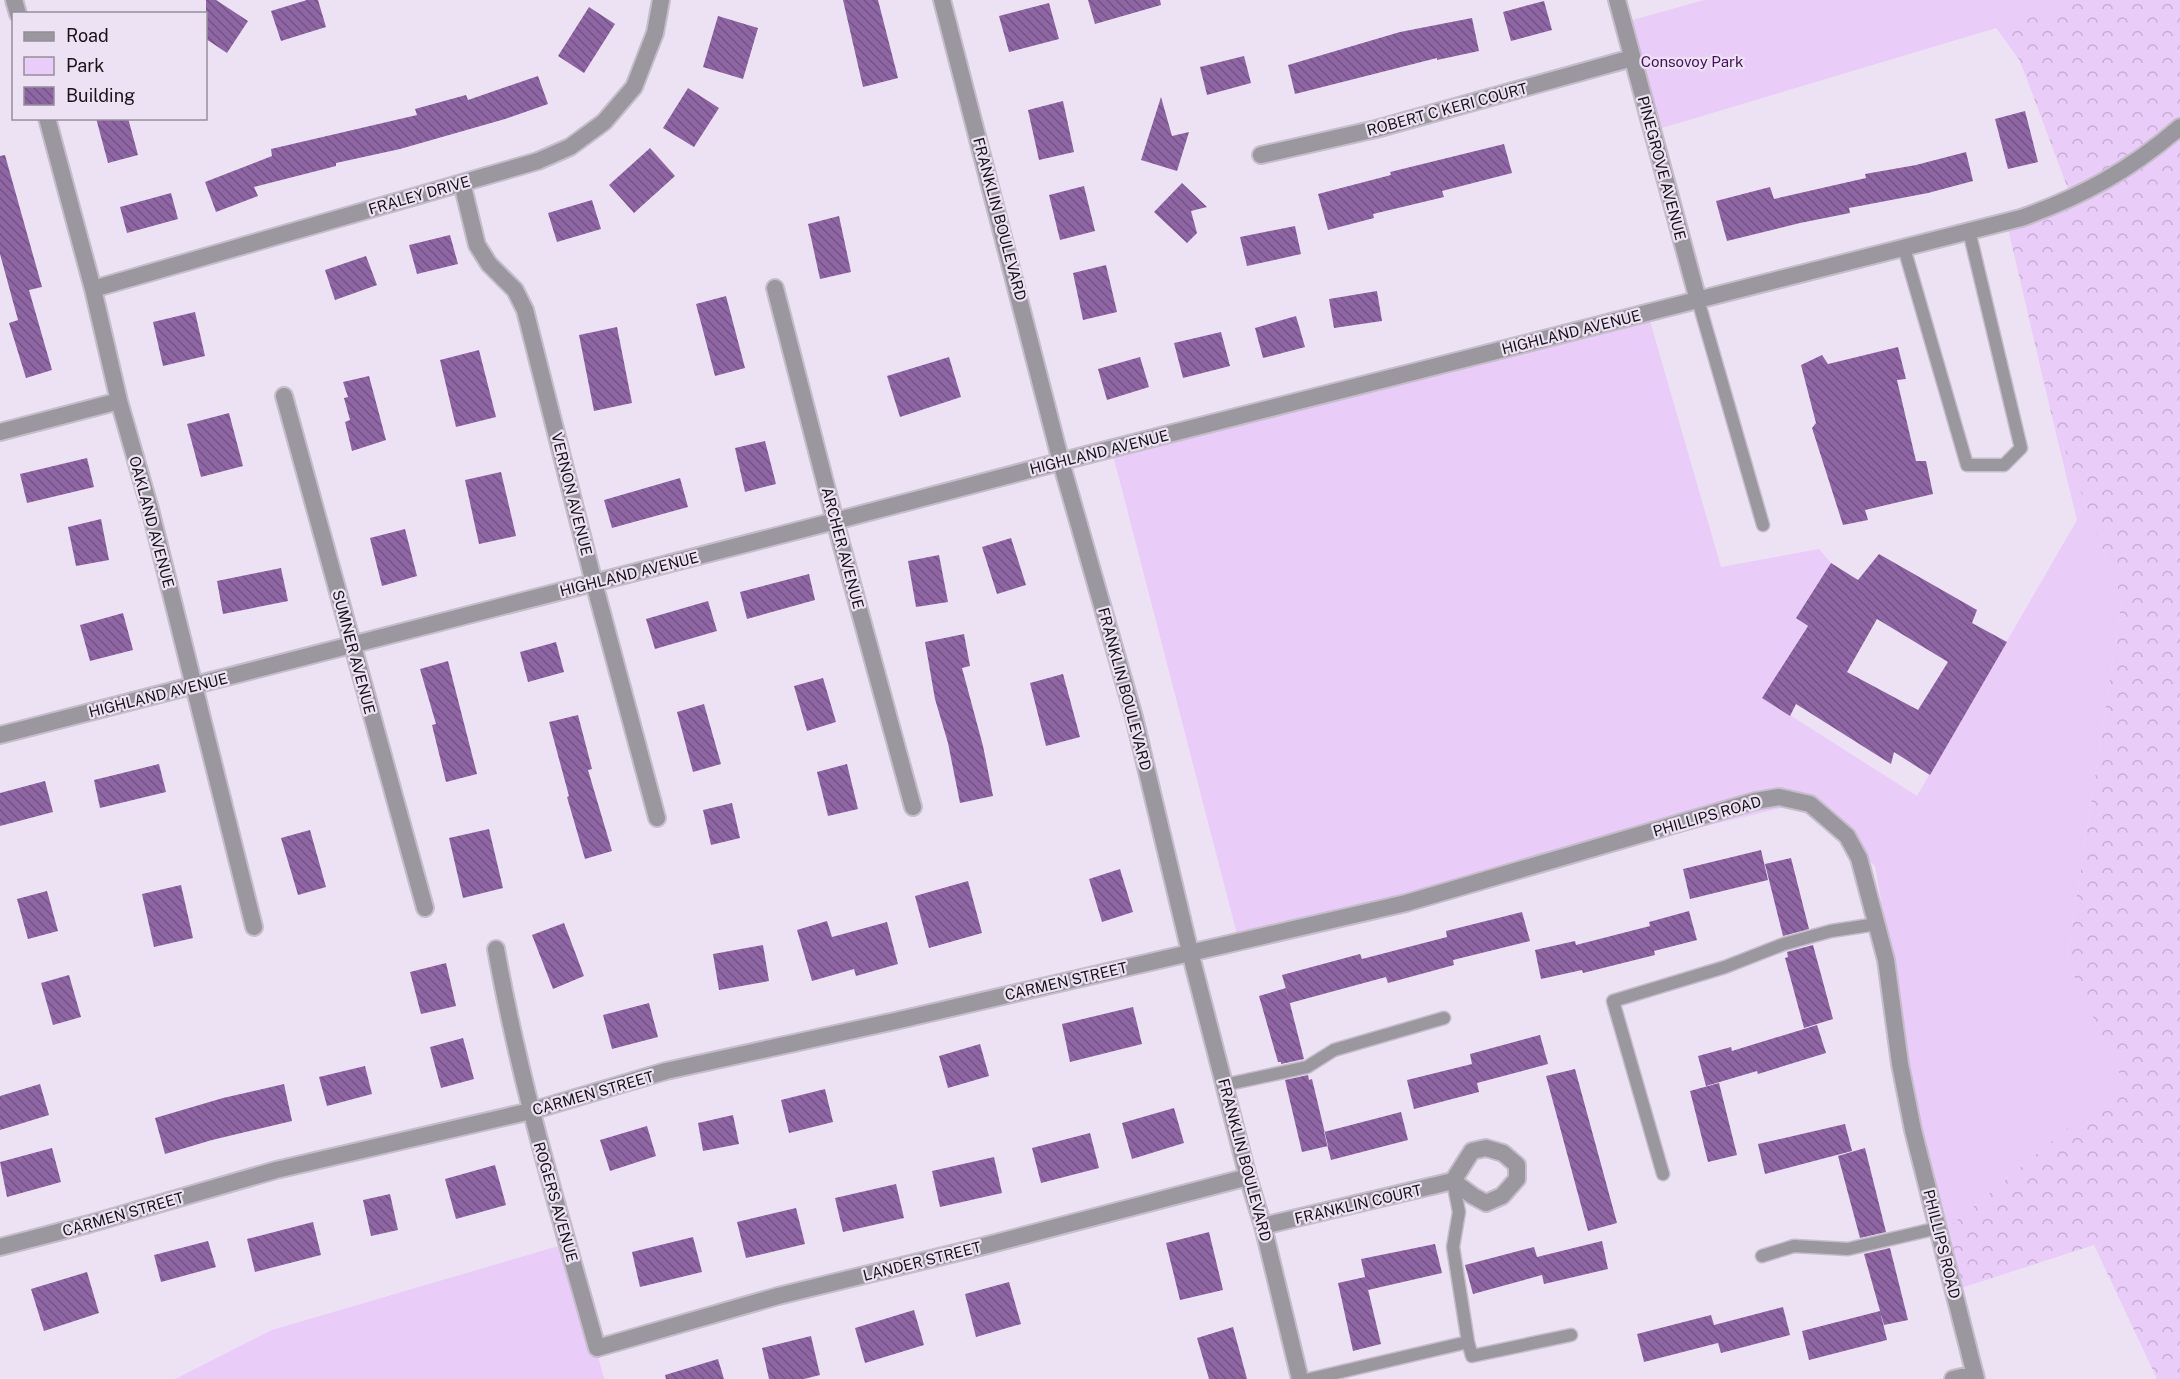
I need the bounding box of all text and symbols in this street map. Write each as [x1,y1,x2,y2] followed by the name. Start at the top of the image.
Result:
[12,12,207,120] legend
[66,25,109,46] text: Road
[1641,53,1743,70] park label: Consovoy Park
[66,55,104,76] text: Park
[1365,79,1529,139] street label: ROBERT C KERI COURT
[66,85,135,106] text: Building
[1635,94,1689,242] street label: PINEGROVE AVENUE
[970,136,1030,302] street label: FRANKLIN BOULEVARD
[366,172,472,218] street label: FRALEY DRIVE
[1500,307,1642,357] street label: HIGHLAND AVENUE
[1028,427,1170,477] street label: HIGHLAND AVENUE
[548,431,596,557] street label: VERNON AVENUE
[126,454,178,590] street label: OAKLAND AVENUE
[819,485,867,611] street label: ARCHER AVENUE
[558,549,700,599] street label: HIGHLAND AVENUE
[329,588,379,716] street label: SUMNER AVENUE
[1095,606,1155,772] street label: FRANKLIN BOULEVARD
[87,670,229,720] street label: HIGHLAND AVENUE
[1651,792,1763,840] street label: PHILLIPS ROAD
[1003,959,1129,1003] street label: CARMEN STREET
[530,1068,656,1118] street label: CARMEN STREET
[1215,1077,1275,1243] street label: FRANKLIN BOULEVARD
[531,1140,581,1264] street label: ROGERS AVENUE
[1293,1181,1423,1227] street label: FRANKLIN COURT
[1920,1188,1964,1300] street label: PHILLIPS ROAD
[60,1189,186,1239] street label: CARMEN STREET
[861,1238,983,1284] street label: LANDER STREET

